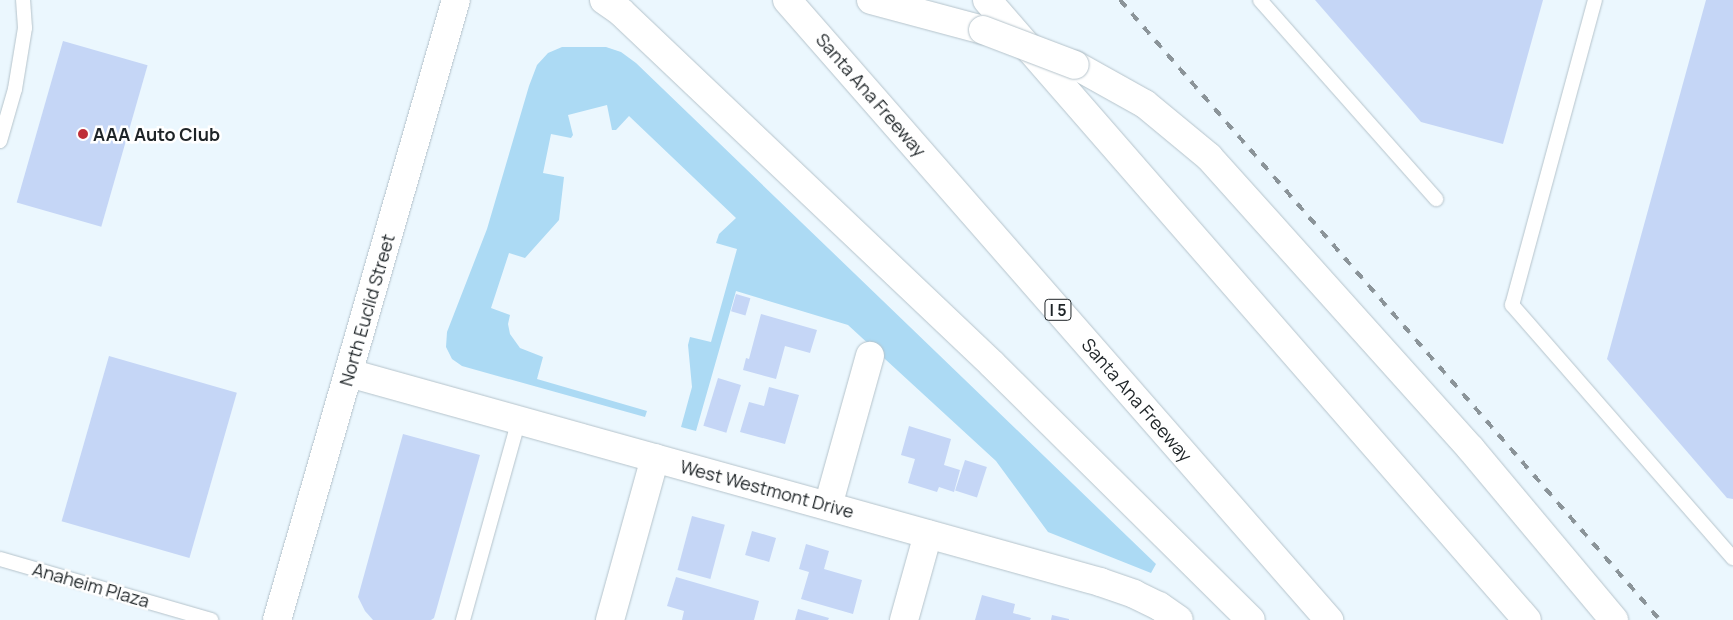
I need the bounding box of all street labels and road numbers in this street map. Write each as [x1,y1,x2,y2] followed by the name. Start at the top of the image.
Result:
[811,29,931,161] street label: Santa Ana Freeway
[335,231,399,389] street label: North Euclid Street
[1044,296,1072,324] road number: I 5
[1077,334,1197,466] street label: Santa Ana Freeway
[678,455,856,523] street label: West Westmont Drive
[30,558,152,612] street label: Anaheim Plaza

